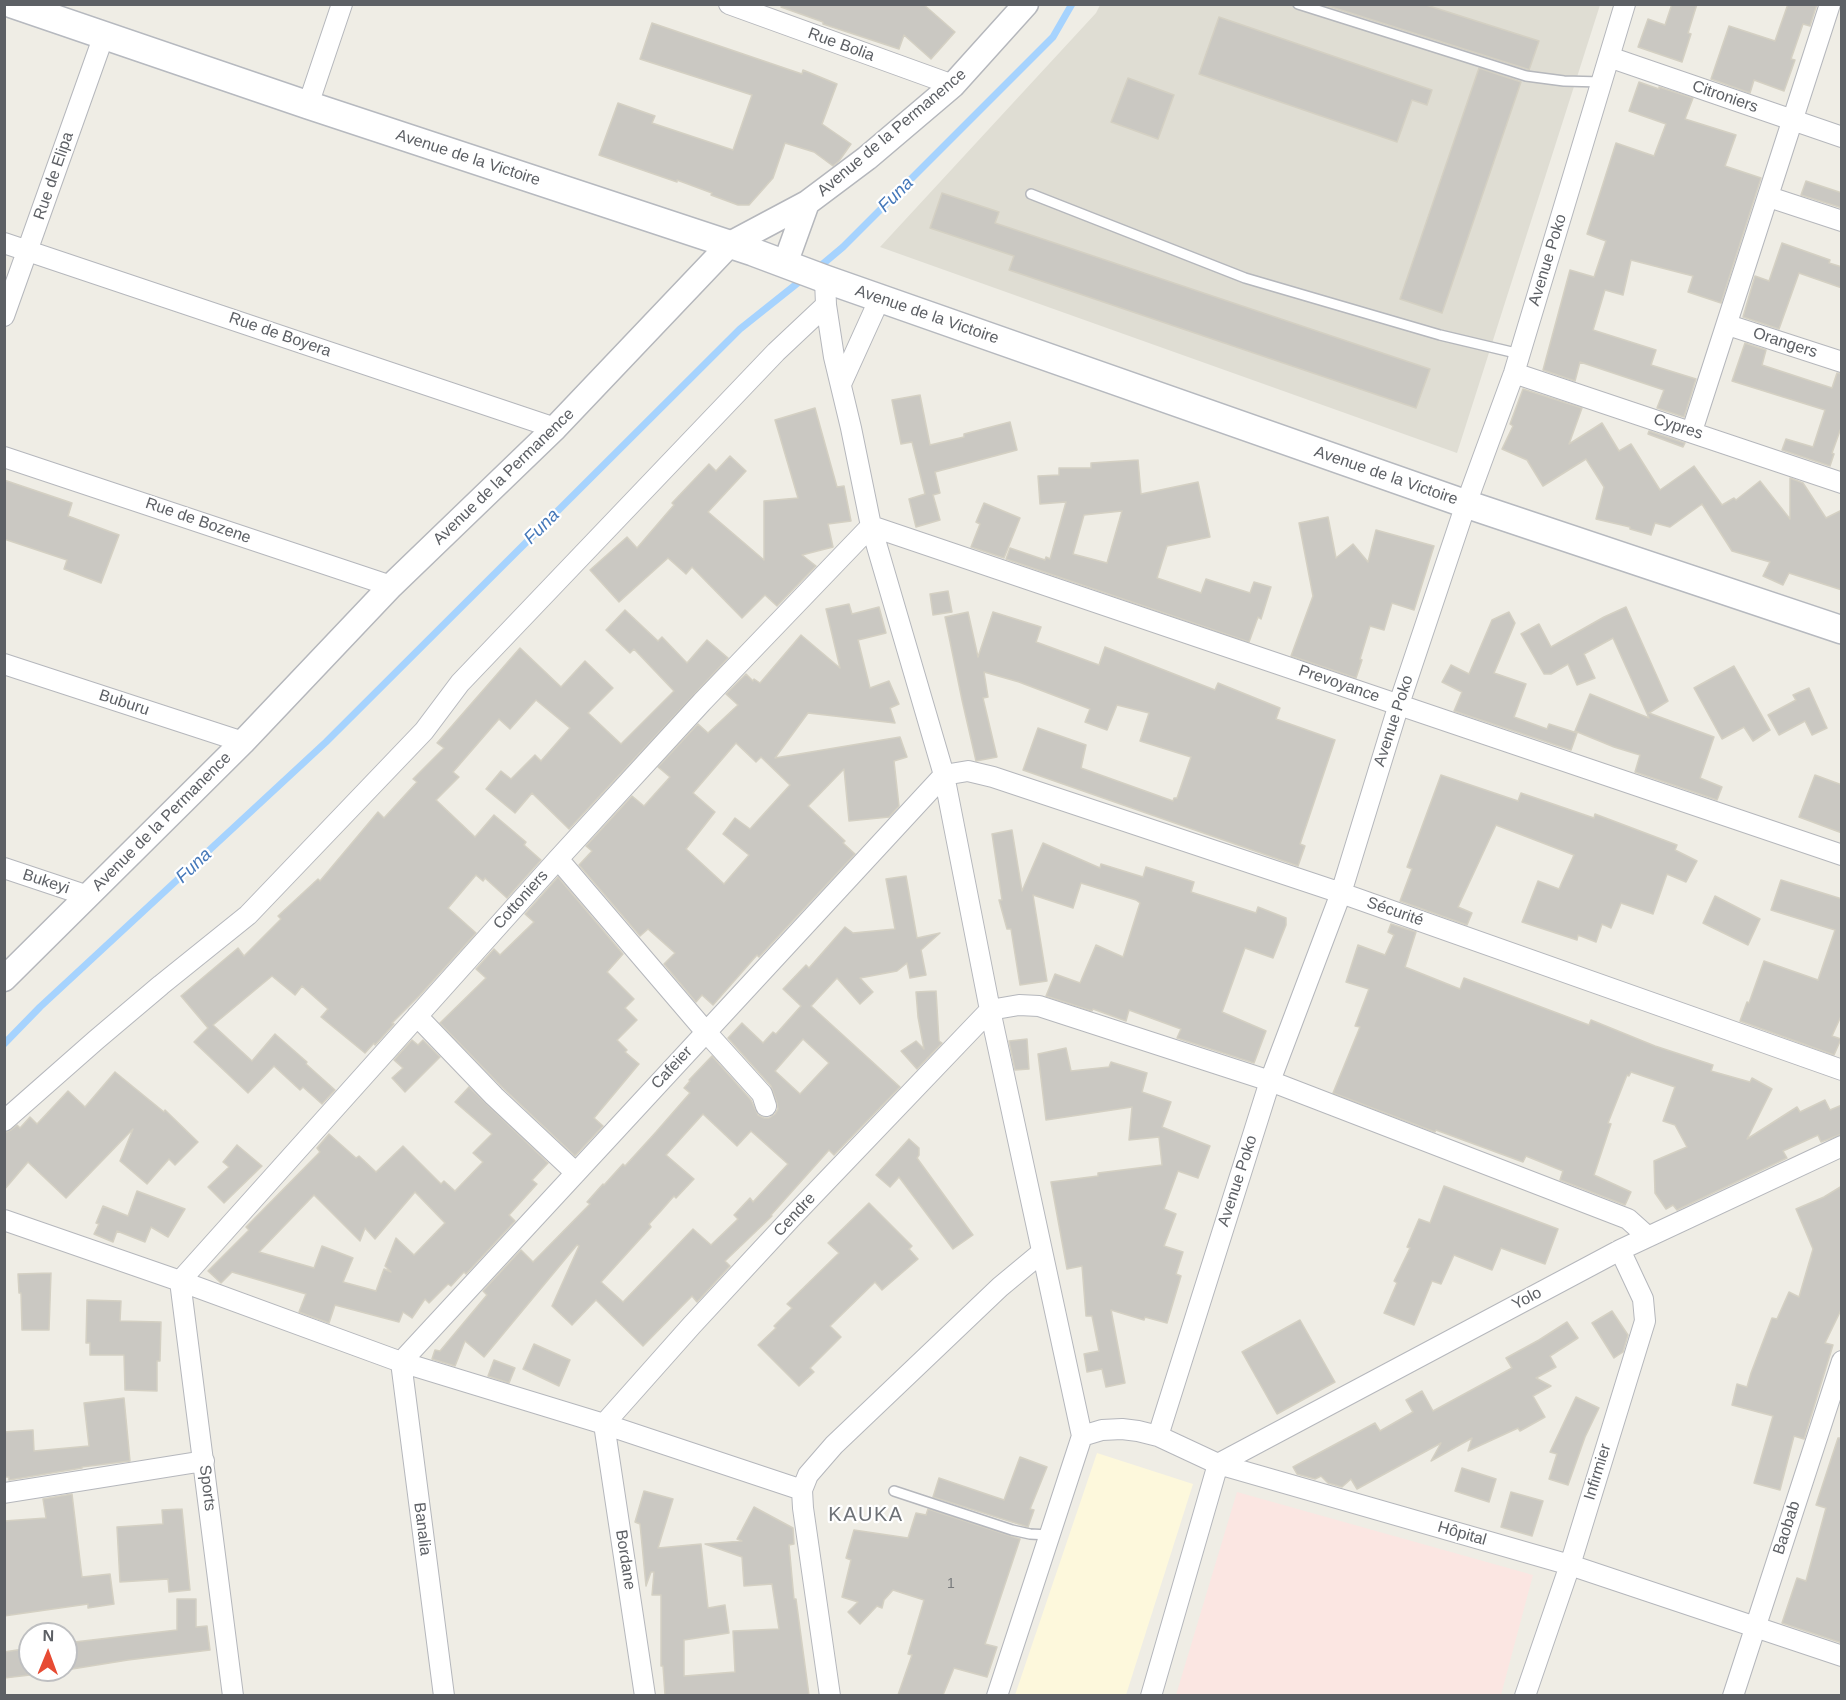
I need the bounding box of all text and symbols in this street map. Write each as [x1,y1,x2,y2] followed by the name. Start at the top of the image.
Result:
[805,24,877,66] street label: Rue Bolia
[814,65,970,201] street label: Avenue de la Permanence
[1690,77,1760,117] street label: Citroniers
[393,126,543,190] street label: Avenue de la Victoire
[30,130,78,222] street label: Rue de Elipa
[874,173,918,217] water label: Funa
[1525,212,1571,308] street label: Avenue Poko
[853,281,1001,349] street label: Avenue de la Victoire
[226,309,334,361] street label: Rue de Boyera
[1750,324,1820,362] street label: Orangers
[430,405,578,549] street label: Avenue de la Permanence
[1651,410,1705,444] street label: Cypres
[1312,442,1460,510] street label: Avenue de la Victoire
[143,494,253,548] street label: Rue de Bozene
[520,505,564,549] water label: Funa
[1296,661,1382,707] street label: Prevoyance
[1370,673,1418,769] street label: Avenue Poko
[96,686,152,720] street label: Buburu
[89,749,235,895] street label: Avenue de la Permanence
[172,844,216,888] water label: Funa
[20,865,72,899] street label: Bukeyi
[489,866,553,934] street label: Cottoniers
[1364,893,1426,931] street label: Sécurité
[647,1043,697,1093] street label: Cafeier
[1214,1133,1262,1229] street label: Avenue Poko
[770,1189,820,1241] street label: Cendre
[1509,1283,1545,1315] street label: Yolo
[1580,1442,1616,1502] street label: Infirmier
[195,1464,219,1512] street label: Sports
[1769,1499,1805,1557] street label: Baobab
[409,1501,435,1557] street label: Banalia
[828,1503,904,1527] district label: KAUKA
[1435,1518,1489,1550] street label: Hôpital
[611,1529,639,1591] street label: Bordane
[947,1576,955,1592] house number: 1
[18,1622,78,1682] north arrow
[42,1627,54,1644] text: N

